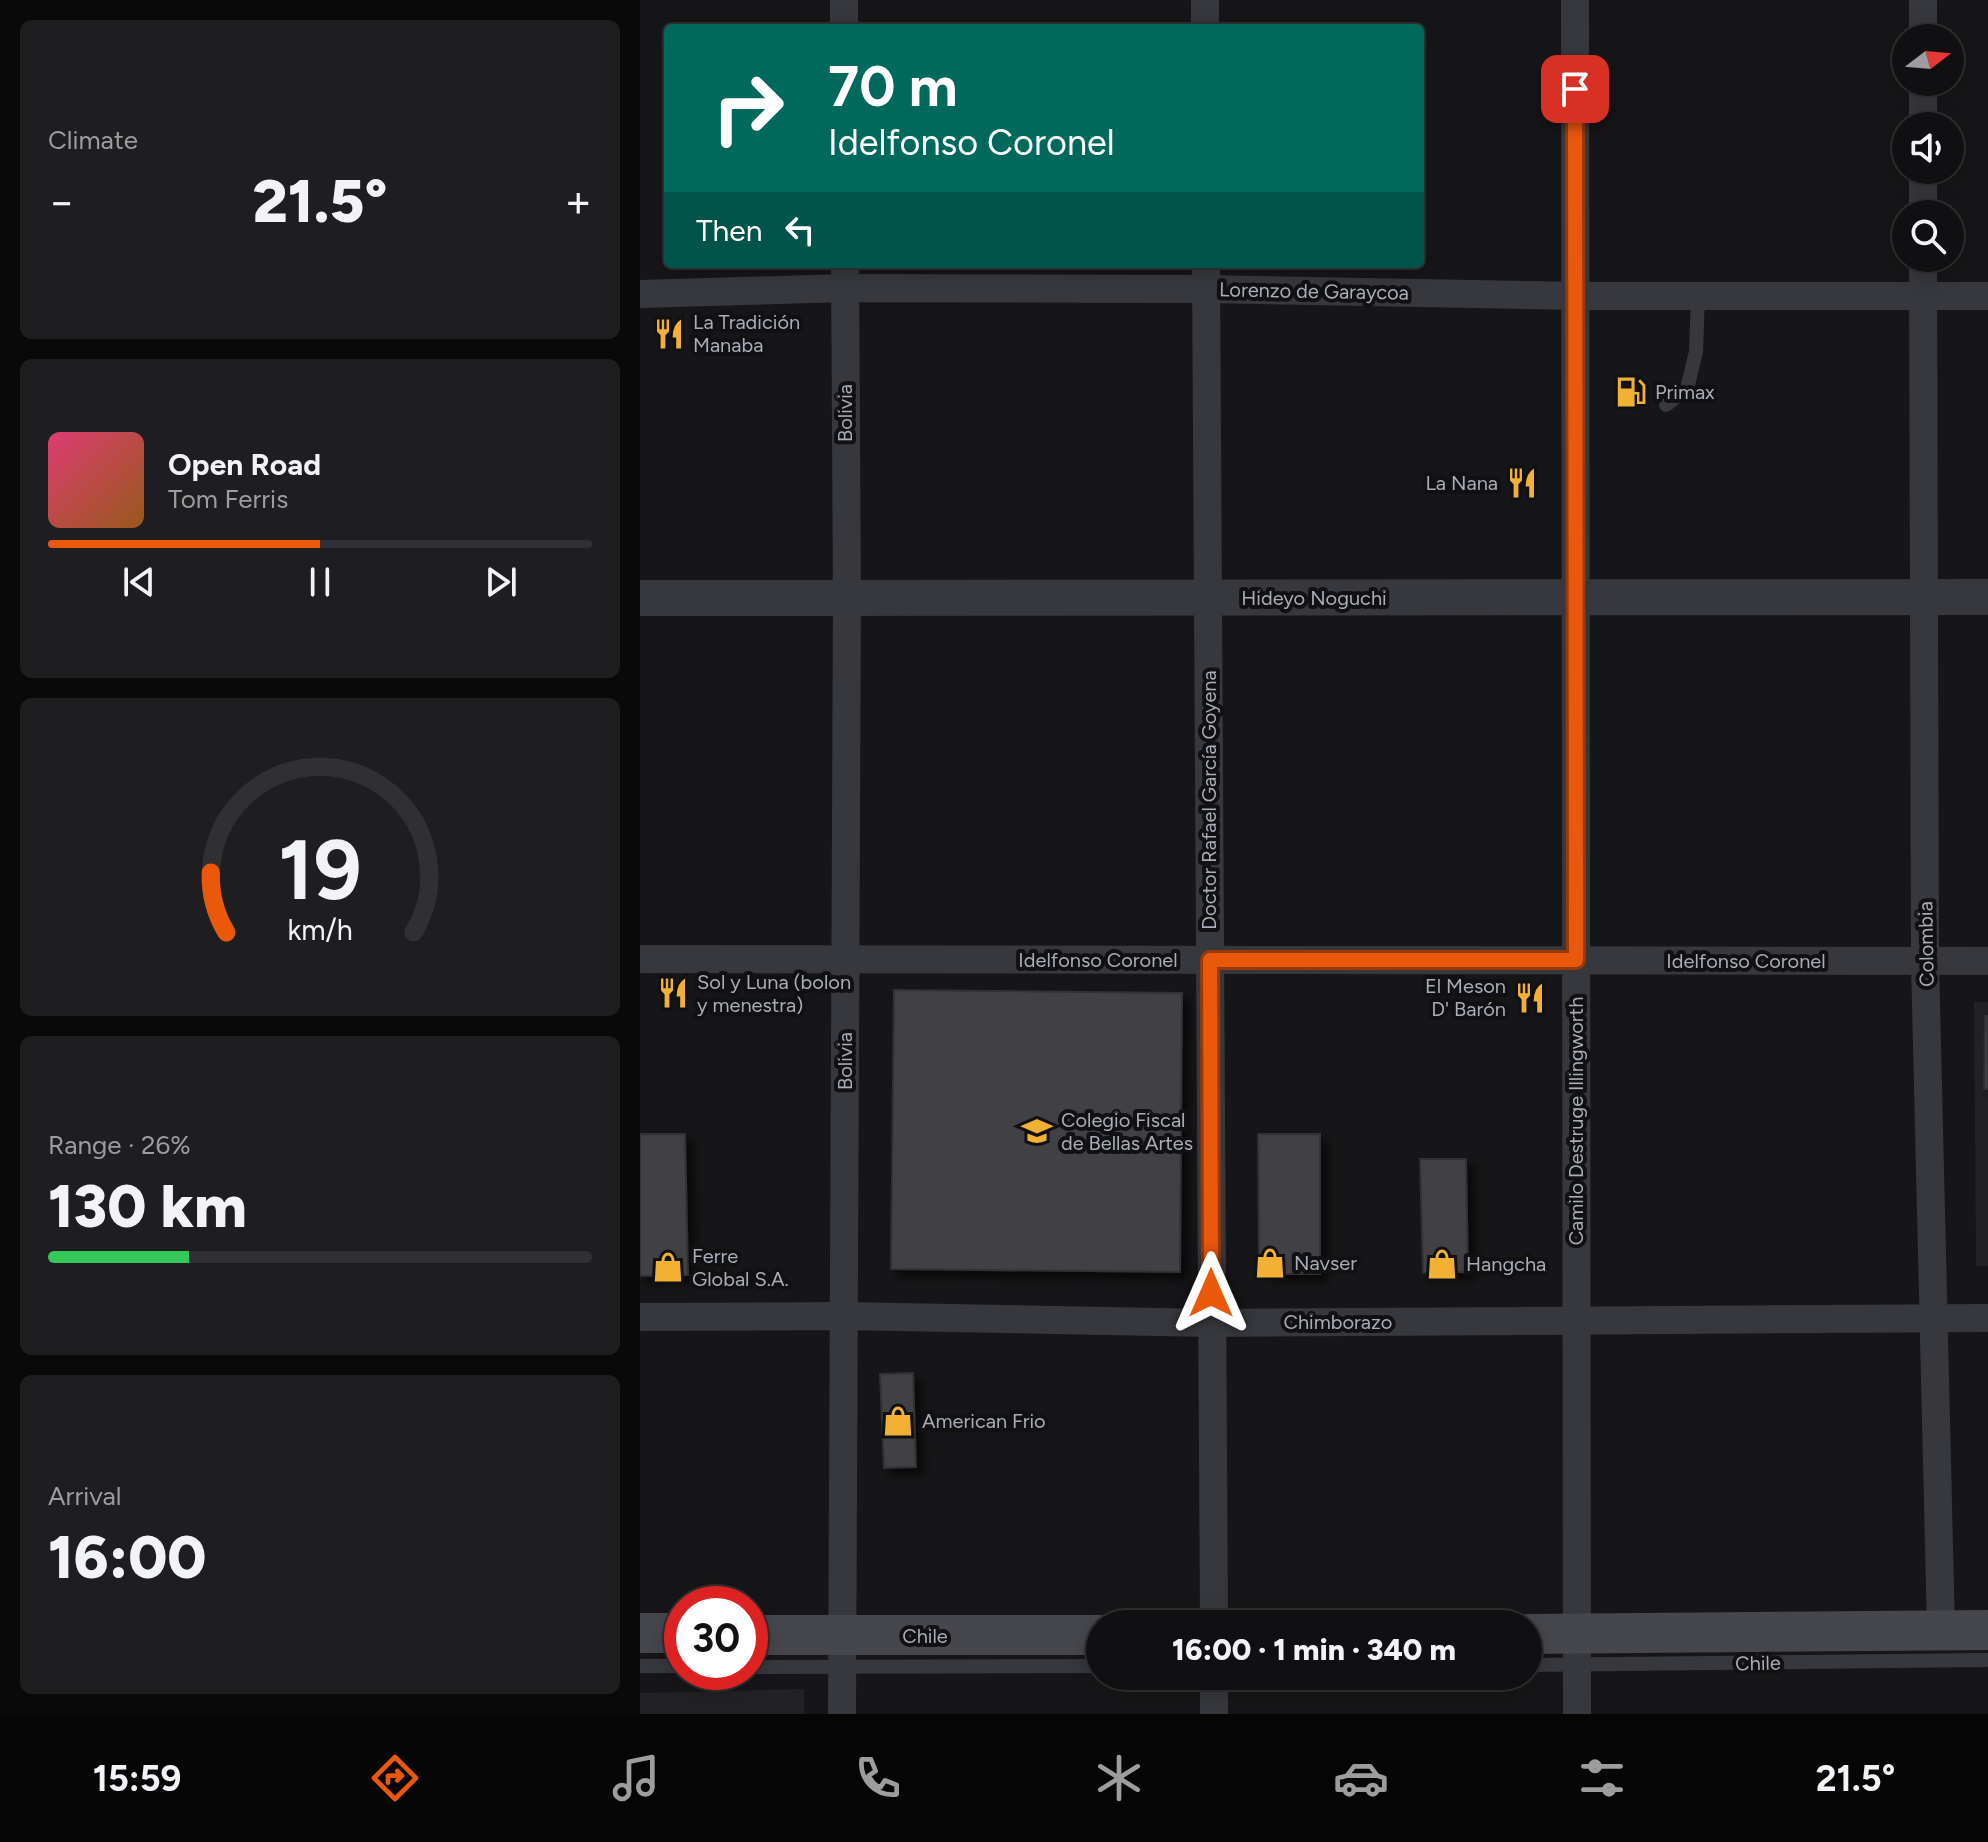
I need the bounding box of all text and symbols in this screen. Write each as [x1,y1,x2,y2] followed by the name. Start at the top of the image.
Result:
[1892,24,1964,96] north arrow
[1892,24,1964,272] map controls
[828,53,958,120] text: 70 m
[1541,55,1609,123] pin
[696,56,800,160] icon: right
[1553,67,1597,111] icon: arrive
[1892,112,1964,184] button: sound
[828,121,1115,164] text: Idelfonso Coronel
[48,124,138,156] text: Climate
[253,165,387,237] text: 21.5°
[48,175,75,228] text: −
[565,175,592,228] text: +
[1892,200,1964,272] button: search
[778,208,822,252] icon: left
[696,212,762,249] text: Then
[1219,277,1409,305] street label: Lorenzo de Garaycoa
[693,310,800,357] place label: La Tradición Manaba
[652,317,686,351] restaurant icon: La Tradición Manaba
[1614,375,1648,409] fuel station icon: Primax
[1655,380,1715,404] place label: Primax
[833,384,857,442] street label: Bolivia
[168,446,321,483] text: Open Road
[1505,466,1539,500] restaurant icon: La Nana
[1425,471,1498,495] place label: La Nana
[168,483,288,515] text: Tom Ferris
[117,560,161,604] icon: previous
[298,560,342,604] icon: pause
[479,560,523,604] icon: next
[1241,586,1387,610] street label: Hideyo Noguchi
[1197,670,1221,930] street label: Doctor Rafael García Goyena
[278,820,362,920] text: 19
[1913,901,1939,987] street label: Colombia
[287,913,353,947] text: km/h
[1018,948,1178,972] street label: Idelfonso Coronel
[1666,949,1826,973] street label: Idelfonso Coronel
[697,970,851,1017] place label: Sol y Luna (bolon y menestra)
[1425,974,1506,1021] place label: El Meson D' Barón
[656,976,690,1010] restaurant icon: Sol y Luna (bolon y menestra)
[1513,981,1547,1015] restaurant icon: El Meson D' Barón
[1564,997,1588,1245] street label: Camilo Destruge Illingworth
[833,1032,857,1090] street label: Bolivia
[1061,1108,1193,1155] place label: Colegio Fiscal de Bellas Artes
[1020,1114,1054,1148] school or university icon: Colegio Fiscal de Bellas Artes
[48,1129,191,1161] text: Range · 26%
[48,1170,247,1242] text: 130 km
[692,1244,789,1291] place label: Ferre Global S.A.
[1253,1246,1287,1280] shop icon: Navser
[1425,1247,1459,1281] shop icon: Hangcha
[651,1250,685,1284] shop icon: Ferre Global S.A.
[1169,1251,1253,1335] position arrow
[1294,1251,1357,1275] place label: Navser
[1466,1252,1546,1276] place label: Hangcha
[1284,1310,1392,1334] street label: Chimborazo
[881,1404,915,1438] shop icon: American Frio
[922,1409,1046,1433] place label: American Frio
[48,1480,121,1512] text: Arrival
[48,1521,206,1593] text: 16:00
[664,1586,768,1690] speed limit sign: 30
[902,1624,948,1648] street label: Chile
[1172,1631,1456,1668] text: 16:00 · 1 min · 340 m
[1735,1651,1781,1675] street label: Chile
[367,1750,423,1806] icon: directions
[608,1750,664,1806] icon: music
[850,1750,906,1806] icon: phone
[1091,1750,1147,1806] icon: climate
[1333,1750,1389,1806] icon: car
[1574,1750,1630,1806] icon: filters
[93,1757,181,1800] text: 15:59
[1816,1757,1895,1800] text: 21.5°

